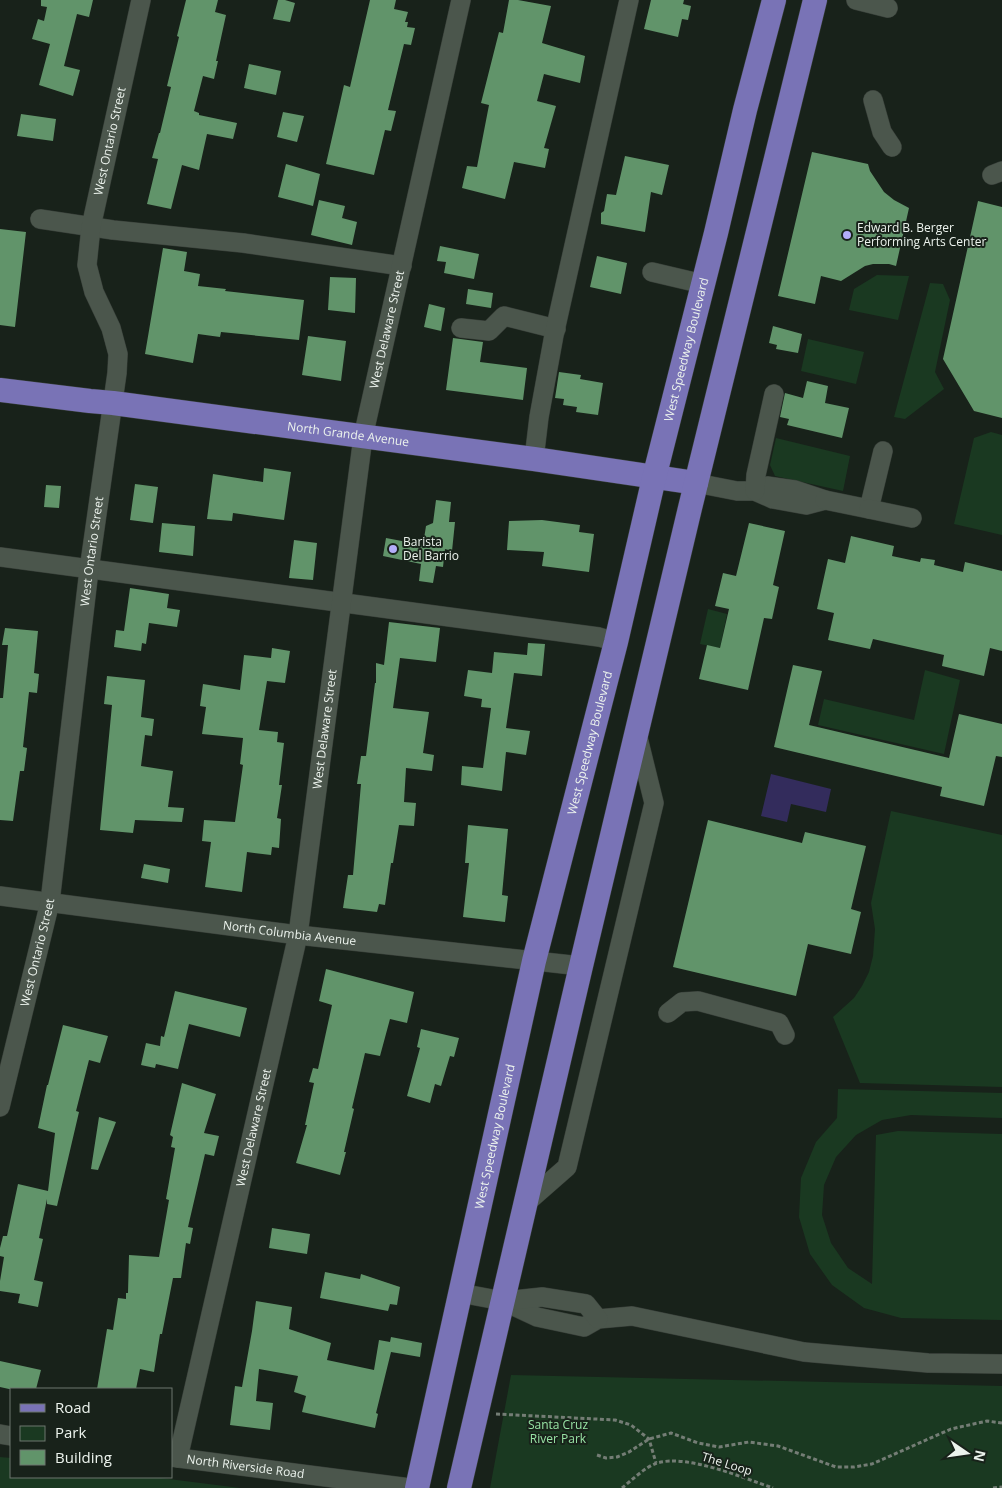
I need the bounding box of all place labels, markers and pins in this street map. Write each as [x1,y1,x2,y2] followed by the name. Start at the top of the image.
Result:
[857,219,986,250] place label: Edward B. Berger Performing Arts Center
[841,229,853,241] marker: Edward B. Berger Performing Arts Center
[403,533,459,564] place label: Barista Del Barrio
[387,543,399,555] marker: Barista Del Barrio

